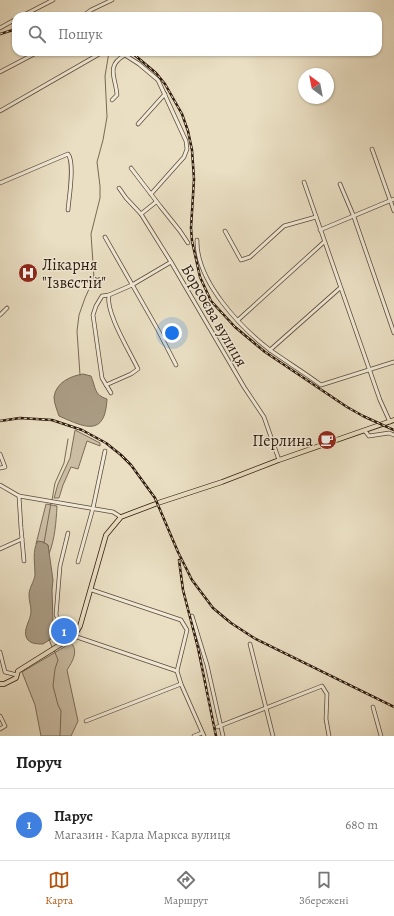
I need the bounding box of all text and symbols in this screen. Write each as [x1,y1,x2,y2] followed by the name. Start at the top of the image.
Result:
[12,12,382,56] search box
[26,23,48,45] icon: search
[58,24,103,44] text: Пошук
[298,68,334,104] north arrow
[42,254,106,294] place label: Лікарня "Ізвєстій"
[176,260,253,371] street label: Борсоєва вулиця
[17,262,39,284] hospital icon: Лікарня "Ізвєстій"
[162,323,182,343] your location
[316,429,338,451] cafe icon: Перлина
[252,430,314,452] place label: Перлина
[51,616,77,646] pin: 1
[16,751,62,774] text: Поруч
[54,806,93,826] text: Парус
[27,816,31,833] text: 1
[345,816,378,833] text: 680 m
[54,826,231,843] text: Магазин · Карла Маркса вулиця
[45,869,73,908] tab: Карта
[164,869,208,908] tab: Маршрут
[299,869,349,908] tab: Збережені

